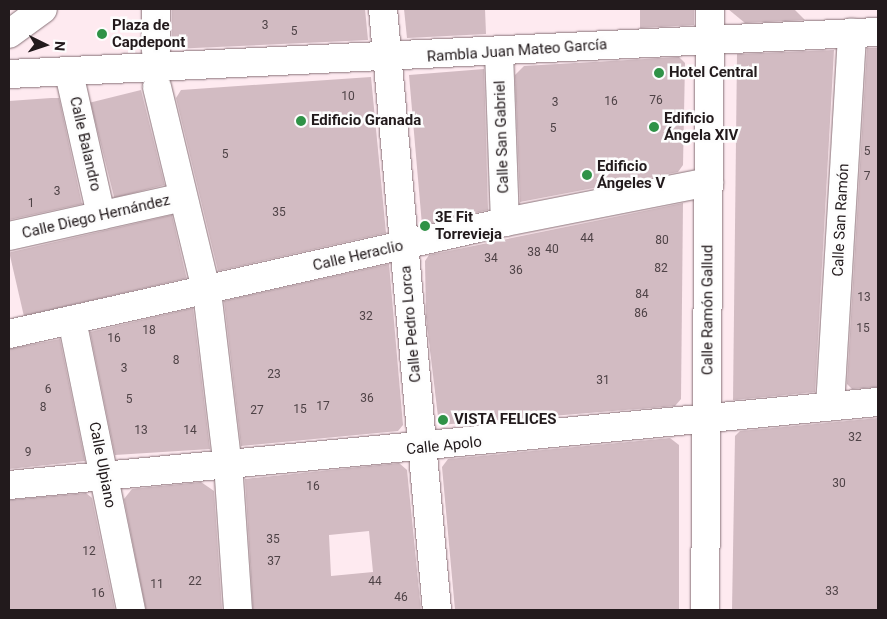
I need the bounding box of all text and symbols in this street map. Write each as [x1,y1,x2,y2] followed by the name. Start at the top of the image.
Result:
[112,16,185,51] place label: Plaza de Capdepont
[262,19,268,33] house number: 3
[20,20,70,70] north arrow
[291,25,297,39] house number: 5
[96,28,108,40] marker: Plaza de Capdepont
[426,36,608,66] street label: Rambla Juan Mateo García
[52,41,68,52] text: N
[669,64,758,82] place label: Hotel Central
[653,67,665,79] marker: Hotel Central
[491,80,513,194] street label: Calle San Gabriel
[341,90,355,104] house number: 10
[649,94,663,108] house number: 76
[65,95,105,193] street label: Calle Balandro
[604,95,618,109] house number: 16
[552,96,558,110] house number: 3
[664,109,738,144] place label: Edificio Ángela XIV
[311,112,421,130] place label: Edificio Granada
[295,115,307,127] marker: Edificio Granada
[648,121,660,133] marker: Edificio Ángela XIV
[550,122,556,136] house number: 5
[864,145,870,159] house number: 5
[222,148,228,162] house number: 5
[597,157,665,192] place label: Edificio Ángeles V
[829,163,853,277] street label: Calle San Ramón
[581,169,593,181] marker: Edificio Ángeles V
[864,170,870,184] house number: 7
[54,185,60,199] house number: 3
[20,191,172,243] street label: Calle Diego Hernández
[28,197,34,211] house number: 1
[272,206,286,220] house number: 35
[435,208,502,243] place label: 3E Fit Torrevieja
[419,220,431,232] marker: 3E Fit Torrevieja
[580,232,594,246] house number: 44
[655,234,669,248] house number: 80
[311,237,405,275] street label: Calle Heraclio
[545,243,559,257] house number: 40
[699,245,717,375] street label: Calle Ramón Gallud
[527,246,541,260] house number: 38
[484,252,498,266] house number: 34
[654,262,668,276] house number: 82
[509,264,523,278] house number: 36
[397,265,425,383] street label: Calle Pedro Lorca
[635,288,649,302] house number: 84
[857,291,871,305] house number: 13
[634,307,648,321] house number: 86
[359,310,373,324] house number: 32
[856,322,870,336] house number: 15
[142,324,156,338] house number: 18
[107,332,121,346] house number: 16
[173,354,179,368] house number: 8
[121,362,127,376] house number: 3
[267,368,281,382] house number: 23
[596,374,610,388] house number: 31
[45,383,51,397] house number: 6
[360,392,374,406] house number: 36
[126,393,132,407] house number: 5
[316,400,330,414] house number: 17
[40,401,46,415] house number: 8
[293,403,307,417] house number: 15
[250,404,264,418] house number: 27
[454,411,556,429] place label: VISTA FELICES
[436,413,450,427] marker: VISTA FELICES
[85,420,119,510] street label: Calle Ulpiano
[134,424,148,438] house number: 13
[183,424,197,438] house number: 14
[848,431,862,445] house number: 32
[405,433,483,459] street label: Calle Apolo
[25,446,31,460] house number: 9
[832,477,846,491] house number: 30
[306,480,320,494] house number: 16
[266,533,280,547] house number: 35
[82,545,96,559] house number: 12
[267,555,281,569] house number: 37
[188,575,202,589] house number: 22
[368,575,382,589] house number: 44
[150,578,164,592] house number: 11
[825,585,839,599] house number: 33
[91,587,105,601] house number: 16
[394,591,408,605] house number: 46

